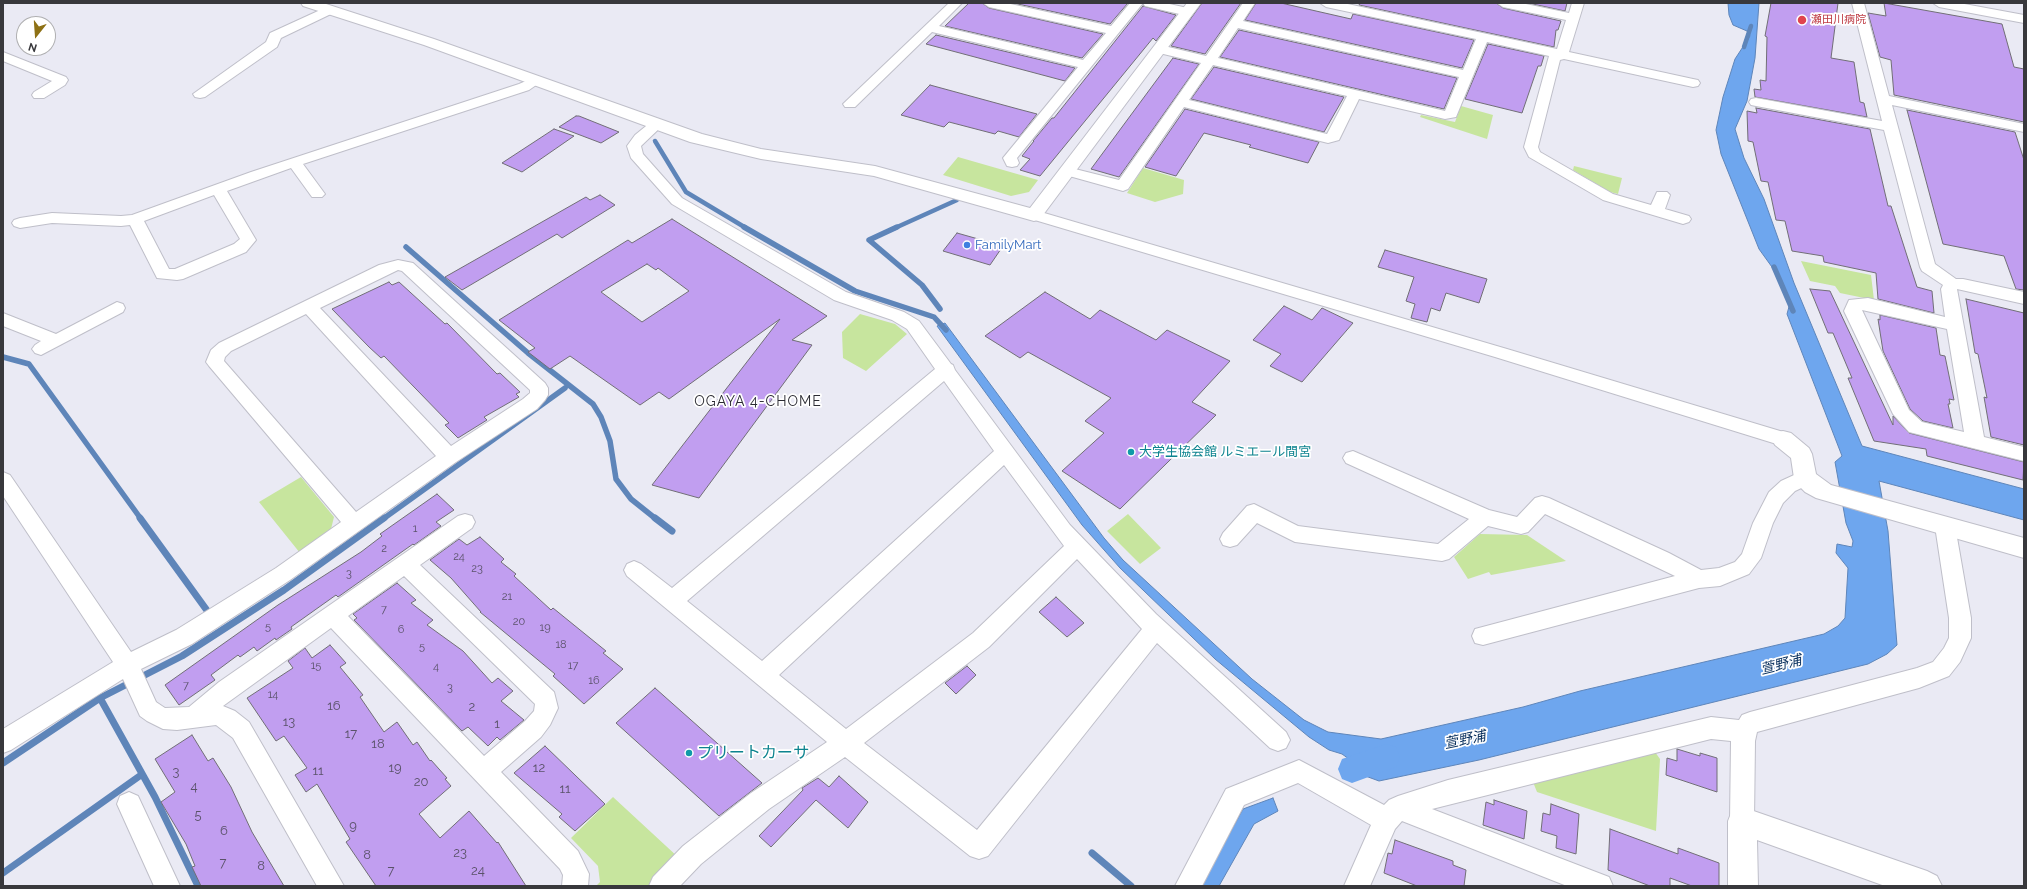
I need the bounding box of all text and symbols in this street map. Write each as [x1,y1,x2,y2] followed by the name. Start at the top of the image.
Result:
[1811,13,1866,27] place label: 瀬田川病院
[1796,14,1808,26] marker: 瀬田川病院
[16,16,56,56] north arrow
[27,40,39,54] text: N
[975,237,1041,253] place label: FamilyMart
[962,240,972,250] marker: FamilyMart
[694,394,822,410] district label: OGAYA 4-CHOME
[1139,444,1311,460] place label: 大学生協会館 ルミエール間宮
[1126,447,1136,457] marker: 大学生協会館 ルミエール間宮
[413,522,417,536] house number: 1
[381,542,387,556] house number: 2
[453,550,465,564] house number: 24
[471,562,483,576] house number: 23
[346,567,352,581] house number: 3
[502,590,512,604] house number: 21
[381,603,387,617] house number: 7
[513,615,525,629] house number: 20
[265,620,271,634] house number: 5
[539,621,551,635] house number: 19
[398,623,404,637] house number: 6
[555,638,567,652] house number: 18
[419,640,425,654] house number: 5
[1759,652,1803,678] water label: 萱野浦
[311,659,321,673] house number: 15
[568,659,578,673] house number: 17
[433,660,439,674] house number: 4
[588,674,600,688] house number: 16
[183,679,189,693] house number: 7
[447,681,453,695] house number: 3
[268,688,278,702] house number: 14
[327,698,341,714] house number: 16
[469,699,475,715] house number: 2
[283,714,295,730] house number: 13
[494,716,500,732] house number: 1
[345,726,357,742] house number: 17
[1443,727,1487,753] water label: 萱野浦
[371,736,385,752] house number: 18
[697,743,809,763] place label: プリートカーサ
[684,748,694,758] marker: プリートカーサ
[388,760,402,776] house number: 19
[533,760,545,776] house number: 12
[312,763,324,779] house number: 11
[173,764,179,780] house number: 3
[414,774,428,790] house number: 20
[190,779,198,795] house number: 4
[559,781,571,797] house number: 11
[194,807,202,823] house number: 5
[349,818,357,834] house number: 9
[220,823,228,839] house number: 6
[453,845,467,861] house number: 23
[363,847,371,863] house number: 8
[220,855,226,871] house number: 7
[257,858,265,874] house number: 8
[388,863,394,879] house number: 7
[471,863,485,879] house number: 24

